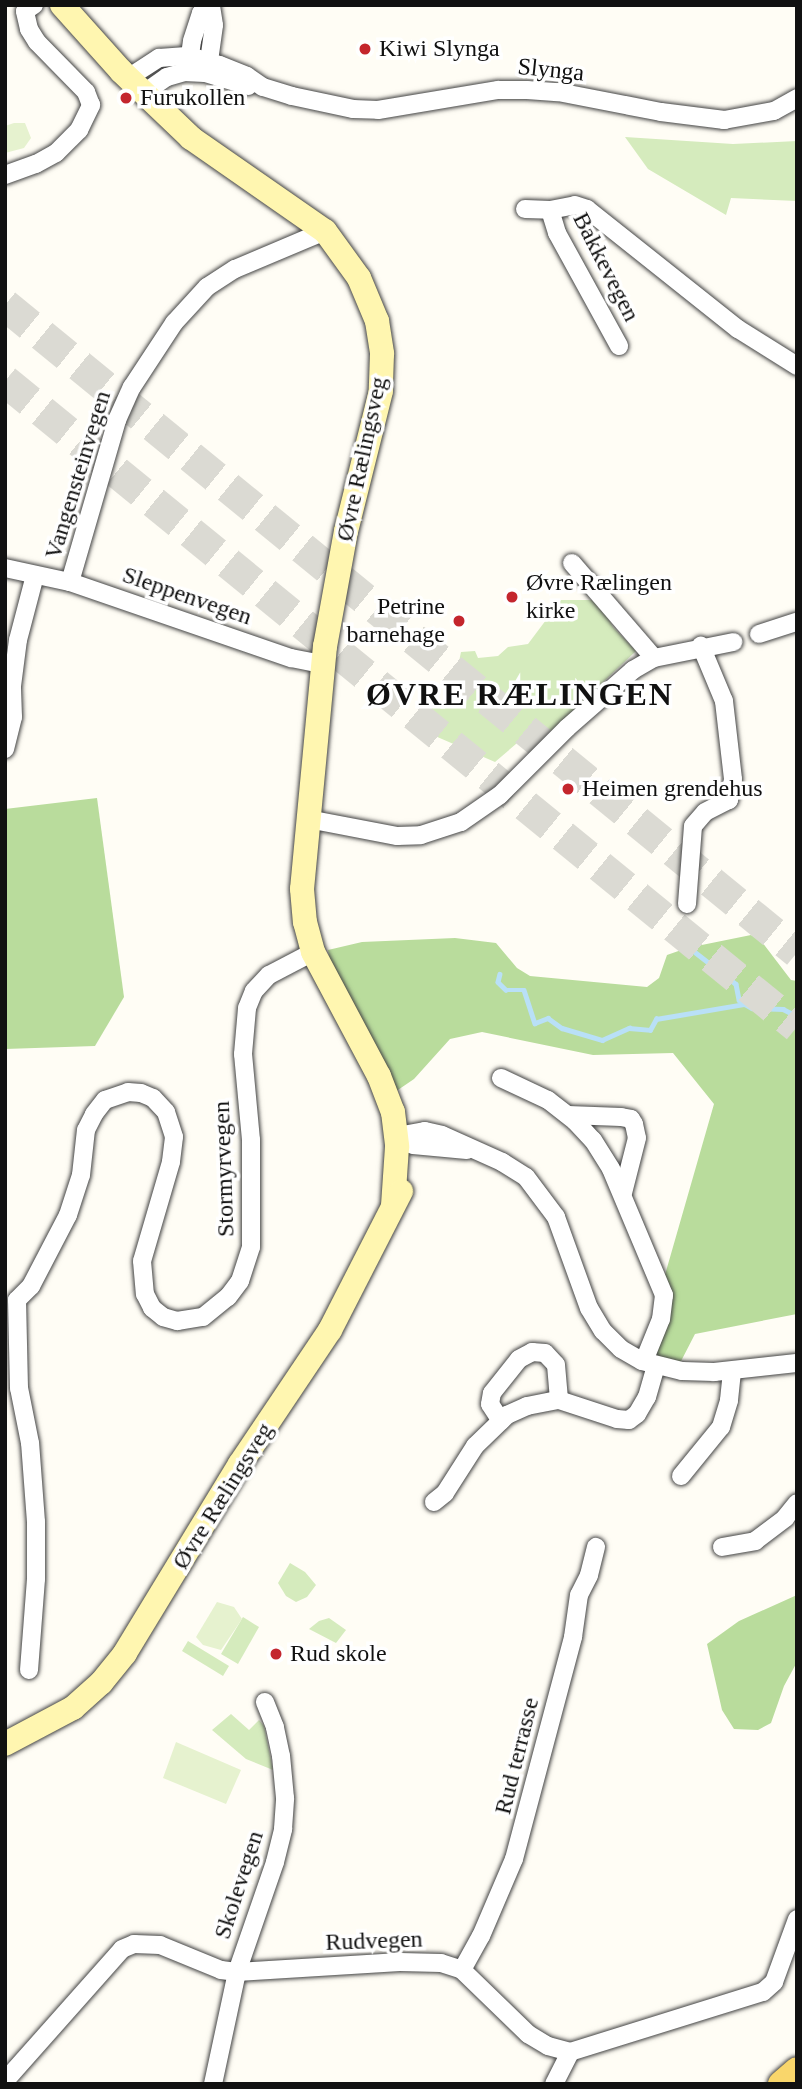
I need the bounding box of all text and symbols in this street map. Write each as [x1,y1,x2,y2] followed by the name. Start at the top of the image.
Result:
[379,35,500,63] place label: Kiwi Slynga
[357,41,373,57] marker: Kiwi Slynga
[516,52,586,88] street label: Slynga
[140,84,245,112] place label: Furukollen
[118,90,134,106] marker: Furukollen
[566,208,646,326] street label: Bakkevegen
[331,374,393,544] street label: Øvre Rælingsveg
[39,387,117,563] street label: Vangensteinvegen
[119,560,255,632] street label: Sleppenvegen
[526,569,672,625] place label: Øvre Rælingen kirke
[504,589,520,605] marker: Øvre Rælingen kirke
[346,593,445,649] place label: Petrine barnehage
[451,613,467,629] marker: Petrine barnehage
[368,675,672,713] district label: ØVRE RÆLINGEN
[582,775,763,803] place label: Heimen grendehus
[560,781,576,797] marker: Heimen grendehus
[207,1101,241,1237] street label: Stormyrvegen
[166,1417,280,1575] street label: Øvre Rælingsveg
[290,1640,387,1668] place label: Rud skole
[268,1646,284,1662] marker: Rud skole
[489,1695,545,1817] street label: Rud terrasse
[208,1827,270,1943] street label: Skolevegen
[325,1925,423,1957] street label: Rudvegen

